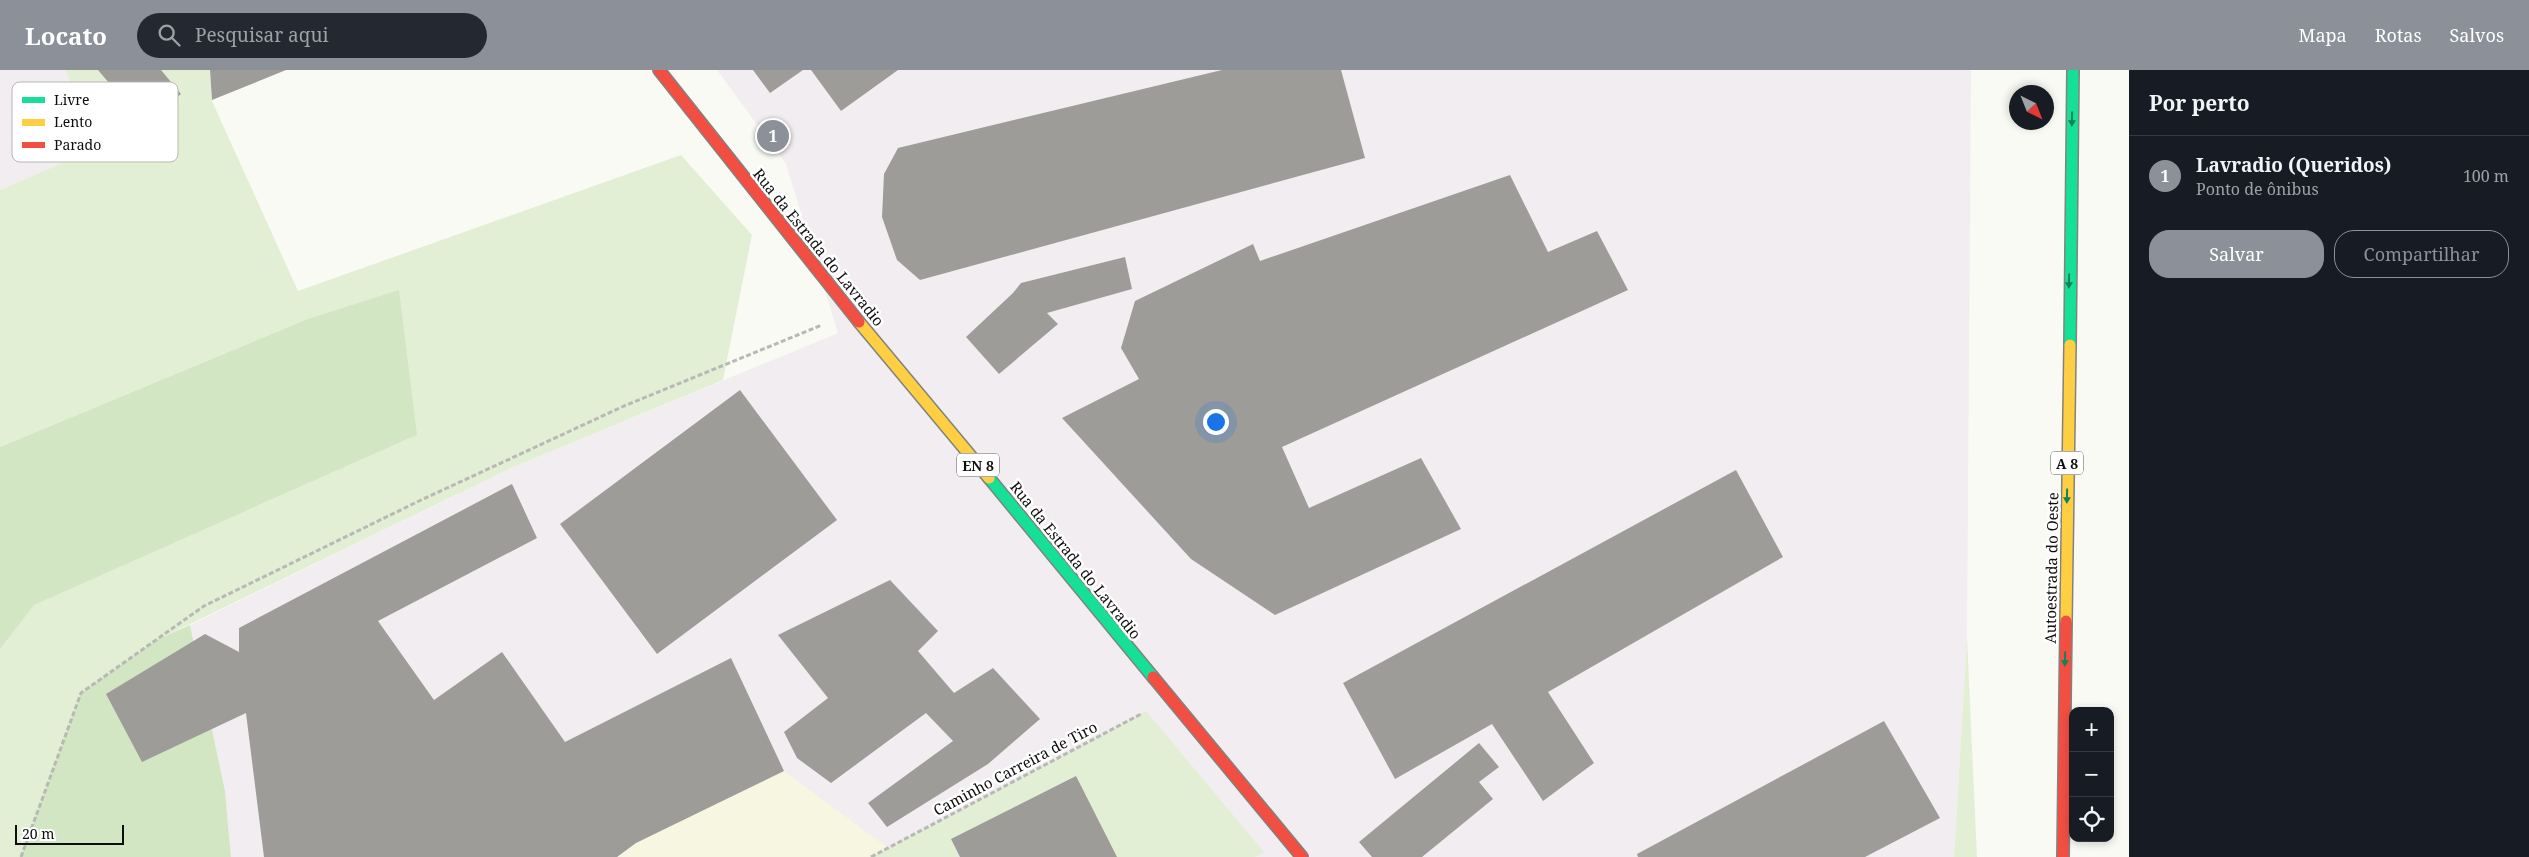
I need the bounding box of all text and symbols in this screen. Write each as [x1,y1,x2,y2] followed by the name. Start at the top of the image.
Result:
[137,13,487,58] search box
[25,19,107,52] text: Locato
[155,21,183,49] icon: search
[195,22,329,48] text: Pesquisar aqui
[2299,23,2347,47] text: Mapa
[2375,23,2422,47] text: Rotas
[2450,23,2504,47] text: Salvos
[12,82,178,162] legend
[2009,85,2054,130] north arrow
[2149,89,2250,117] text: Por perto
[54,90,89,109] text: Livre
[2068,111,2076,127] one-way arrow
[54,112,92,131] text: Lento
[757,117,789,155] pin: 1
[54,135,101,154] text: Parado
[2196,152,2391,178] text: Lavradio (Queridos)
[749,164,889,330] street label: Rua da Estrada do Lavradio
[2160,165,2170,187] text: 1
[2463,165,2509,187] text: 100 m
[2196,178,2319,200] text: Ponto de ônibus
[2149,230,2324,278] button: Salvar
[2334,230,2509,278] button: Compartilhar
[2065,273,2073,289] one-way arrow
[1203,409,1229,435] your location
[2051,452,2083,474] road number: A 8
[957,454,999,476] road number: EN 8
[1006,477,1146,643] street label: Rua da Estrada do Lavradio
[2063,488,2071,504] one-way arrow
[2040,492,2062,644] street label: Autoestrada do Oeste
[2061,651,2069,667] one-way arrow
[2069,707,2114,842] map controls
[2069,707,2114,752] button: +
[930,716,1100,820] street label: Caminho Carreira de Tiro
[2069,752,2114,797] button: −
[2069,797,2114,842] button: locate
[15,822,124,845] scale bar
[22,824,55,843] text: 20 m

